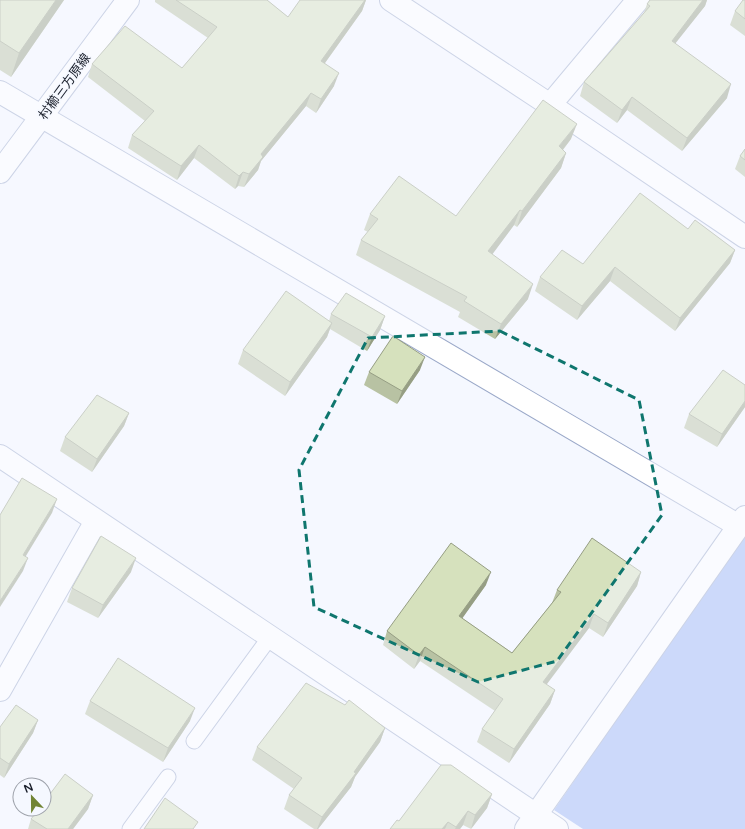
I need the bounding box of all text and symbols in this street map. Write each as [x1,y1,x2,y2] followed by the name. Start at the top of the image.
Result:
[35,50,94,123] street label: 村櫛三方原線
[12,777,52,817] north arrow
[22,781,35,796] text: N

